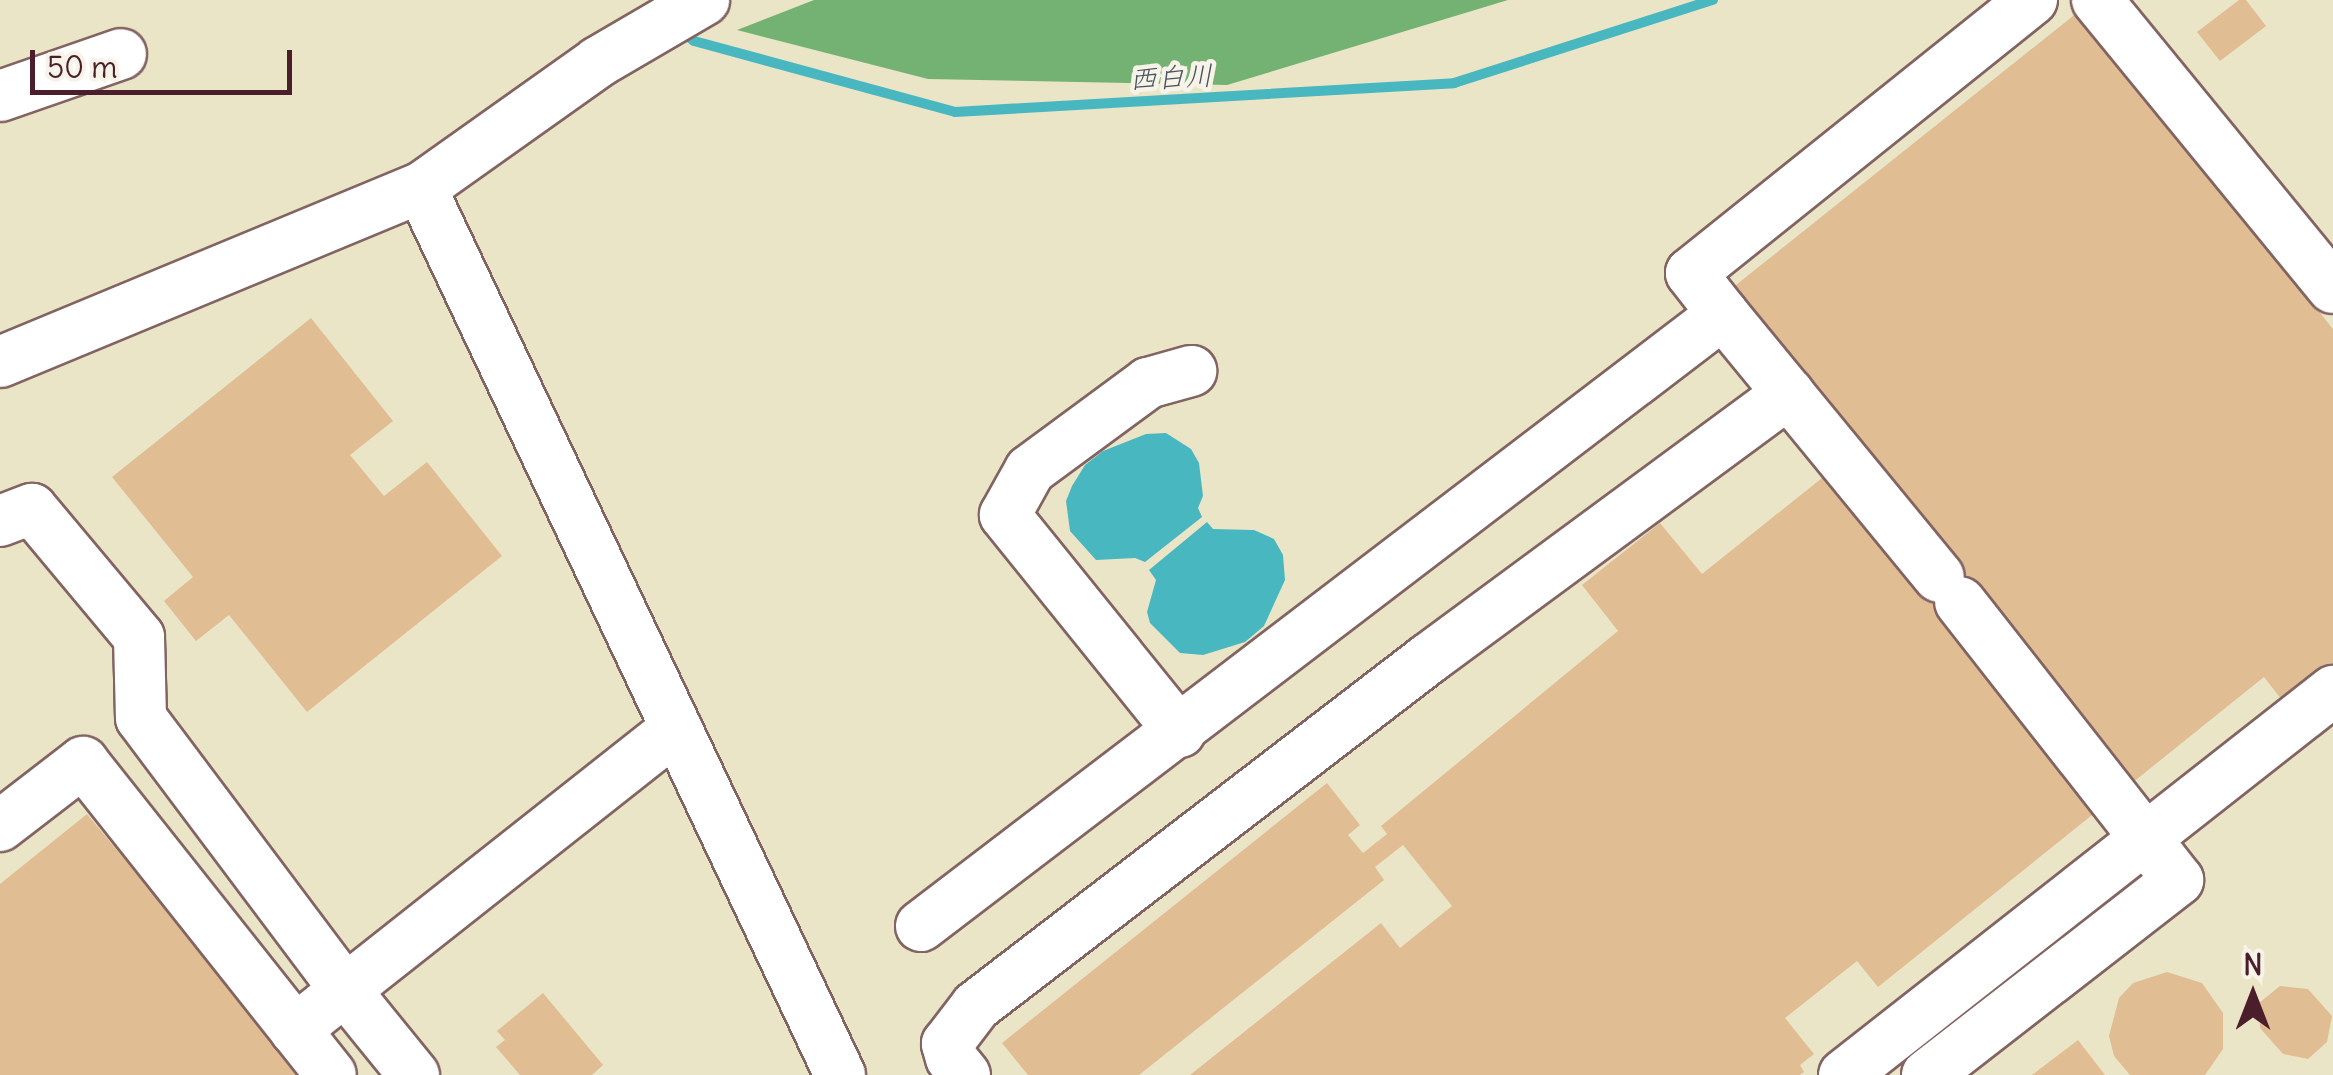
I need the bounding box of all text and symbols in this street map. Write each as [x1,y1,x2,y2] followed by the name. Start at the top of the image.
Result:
[35,30,298,92] scale bar
[47,48,117,86] text: 50 m
[1128,58,1214,96] water label: 西白川
[2203,945,2303,1045] north arrow
[2243,947,2263,983] text: N

